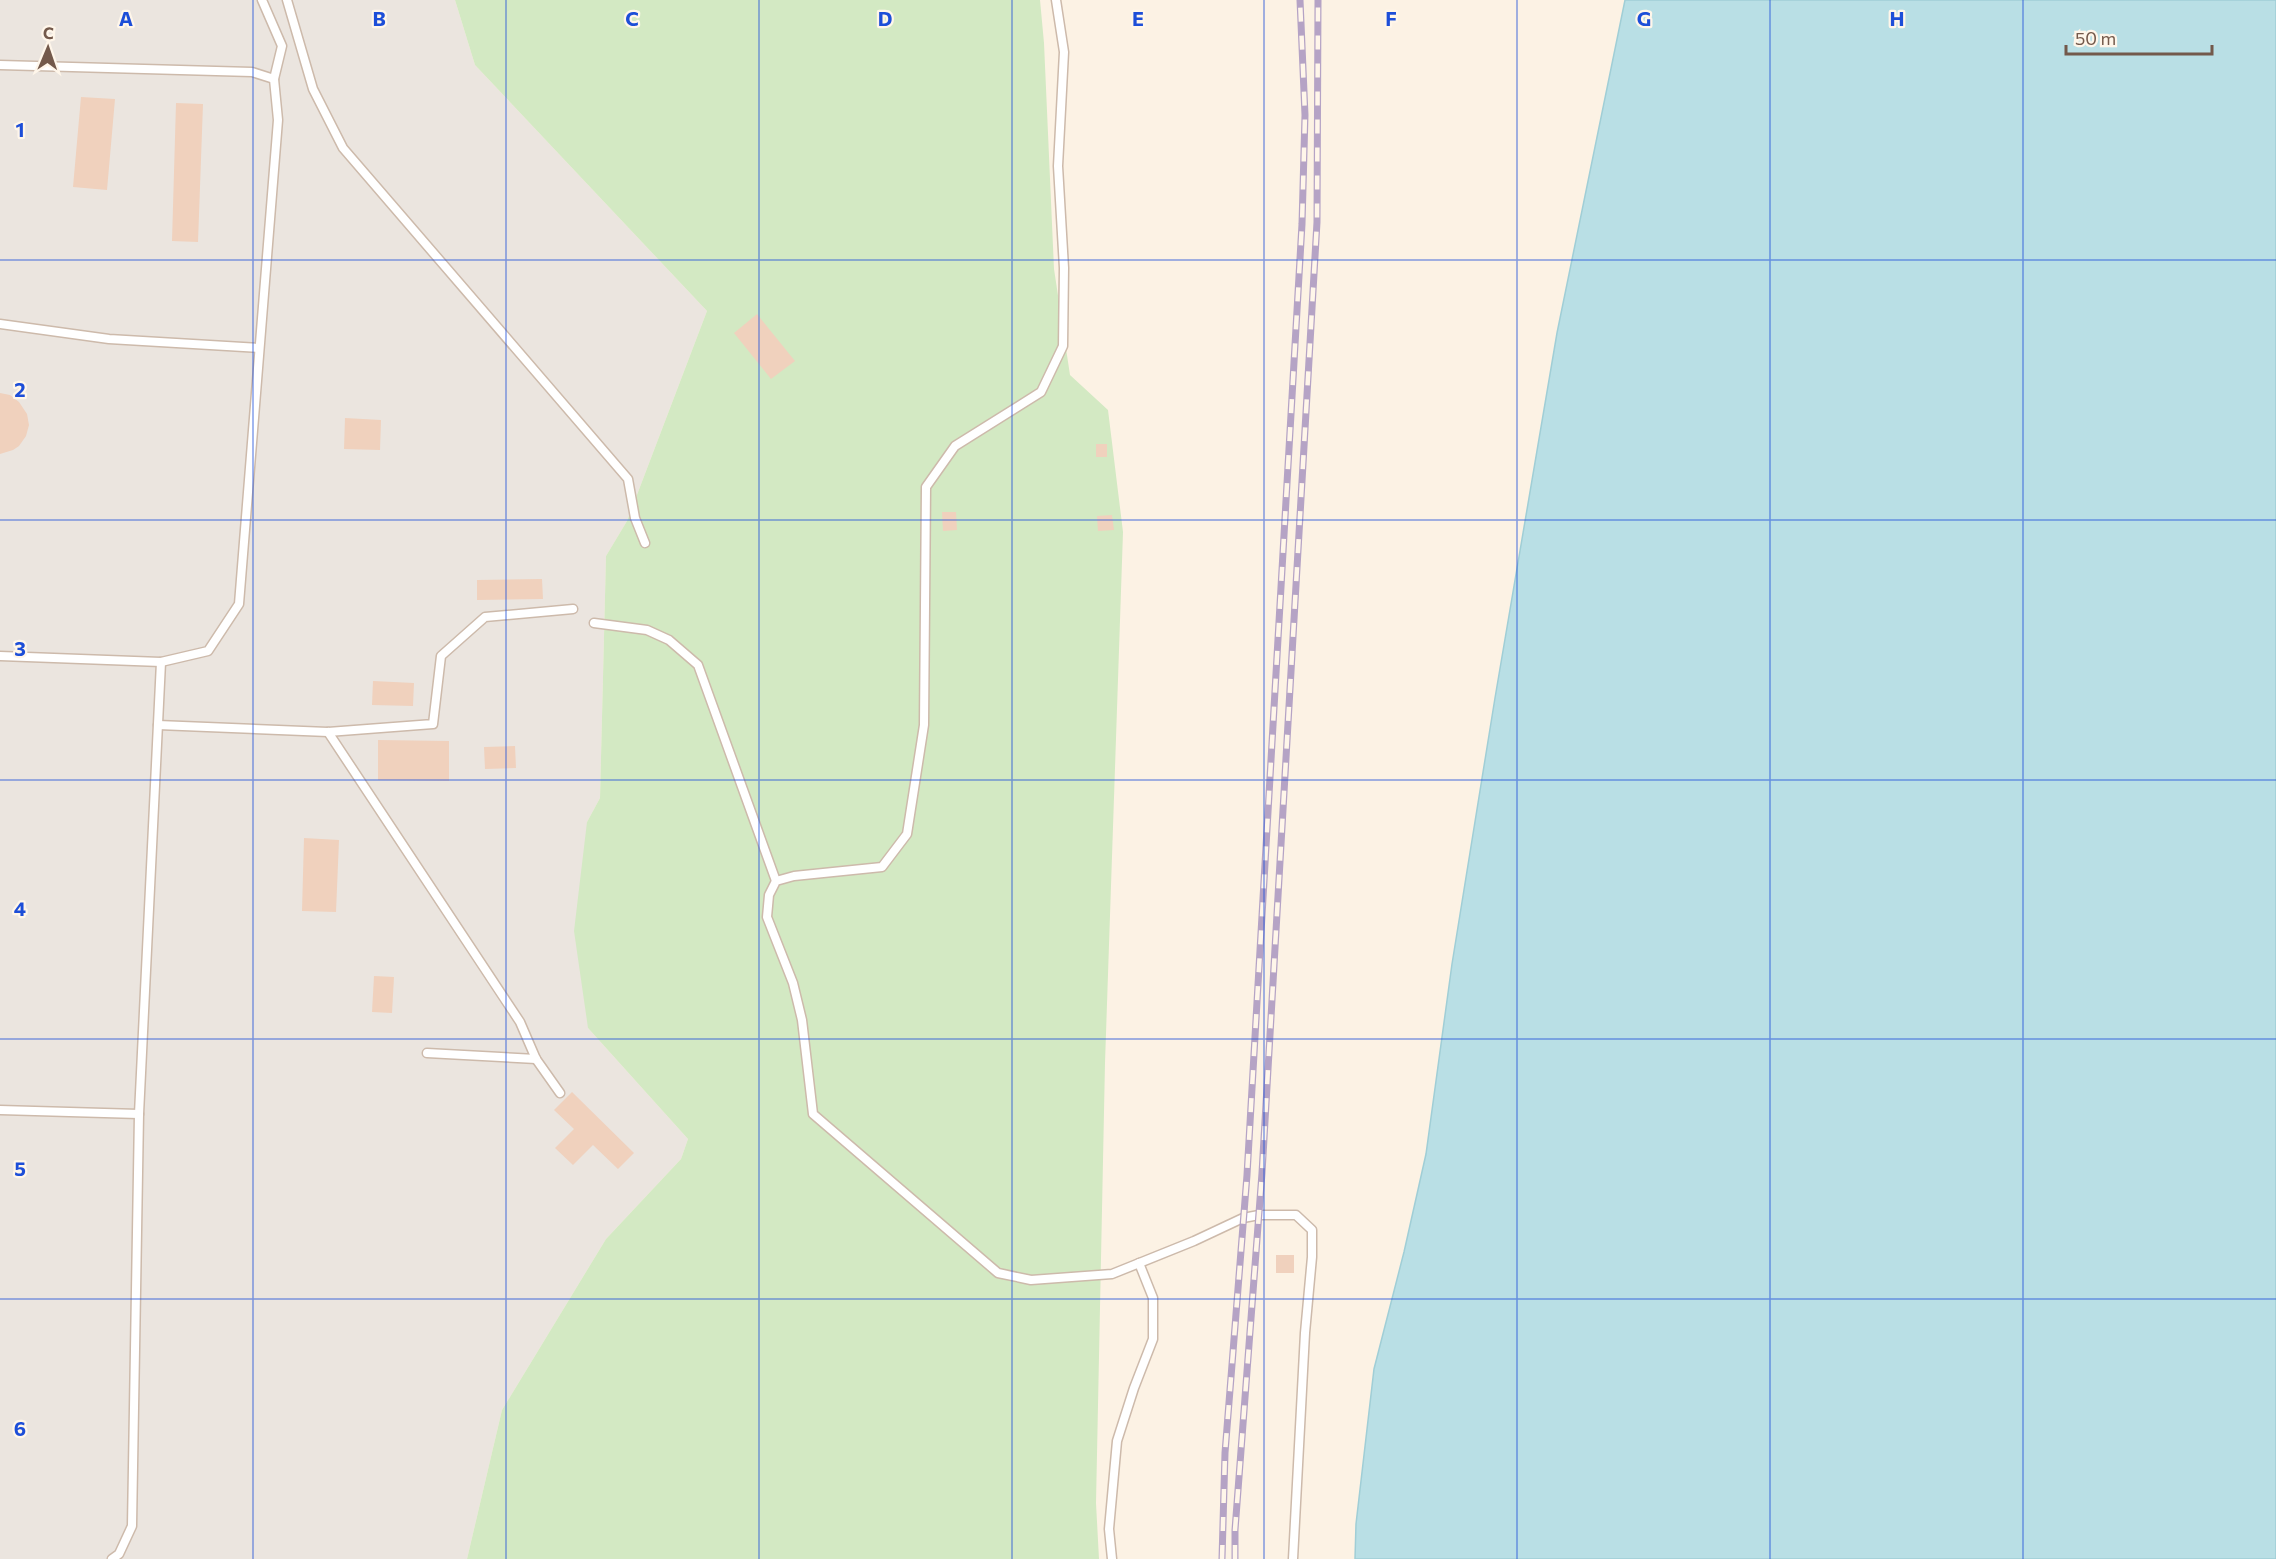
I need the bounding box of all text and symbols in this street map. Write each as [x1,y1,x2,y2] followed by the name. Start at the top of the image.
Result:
[119,6,133,30] text: A
[372,6,386,30] text: B
[625,6,639,30] text: C
[878,6,892,30] text: D
[1132,6,1144,30] text: E
[1385,6,1397,30] text: F
[1637,6,1651,30] text: G
[1890,6,1905,30] text: H
[18,18,78,78] north arrow
[2066,18,2212,56] scale bar
[43,23,54,42] text: С
[2075,27,2116,49] text: 50 m
[15,117,25,141] text: 1
[14,377,26,401] text: 2
[14,636,26,660] text: 3
[14,896,26,920] text: 4
[14,1156,26,1180] text: 5
[14,1416,26,1440] text: 6

